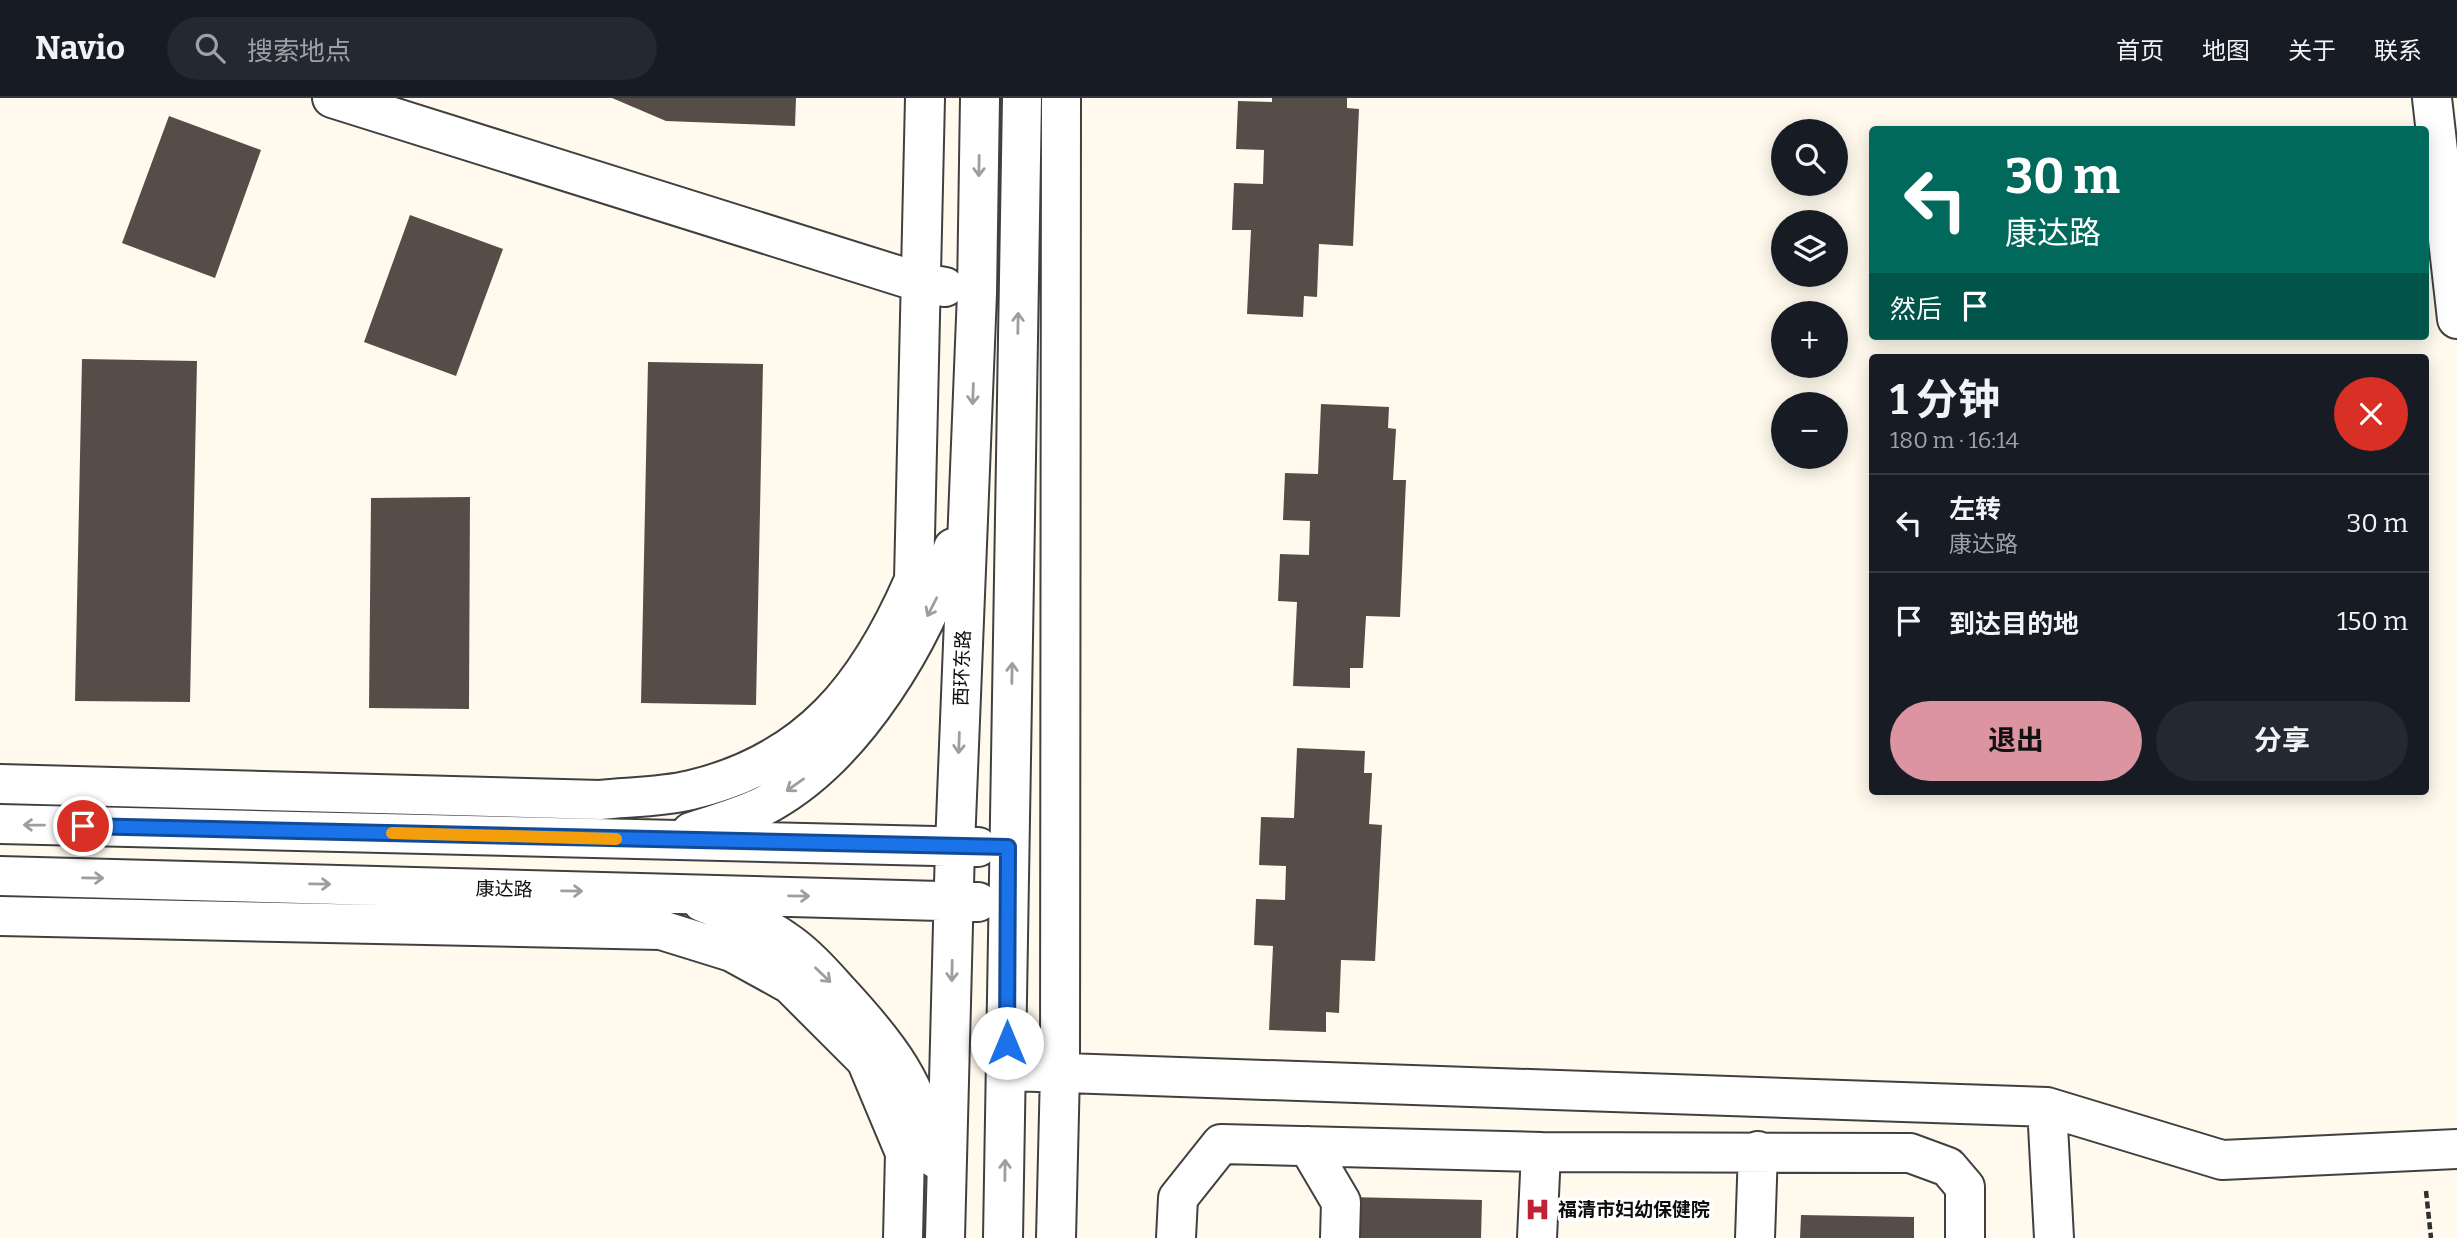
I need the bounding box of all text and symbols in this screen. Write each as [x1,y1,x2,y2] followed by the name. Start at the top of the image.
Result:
[167,17,657,80] search box
[35,28,125,68] text: Navio
[191,29,229,67] icon: search
[247,36,351,67] text: 搜索地点
[2116,37,2164,65] text: 首页
[2202,37,2250,65] text: 地图
[2288,37,2336,65] text: 关于
[2374,37,2422,65] text: 联系
[1771,119,1848,469] map controls
[1771,119,1848,196] button: search
[2005,147,2120,206] text: 30 m
[972,154,986,177] one-way arrow
[1890,154,1981,245] icon: left
[1771,210,1848,287] button: layers
[2005,214,2101,252] text: 康达路
[1956,287,1994,325] icon: arrive
[1890,294,1942,325] text: 然后
[1771,301,1848,378] button: +
[1011,312,1025,335] one-way arrow
[1890,375,2000,425] text: 1 分钟
[2334,377,2408,451] button: close
[967,382,980,405] one-way arrow
[1771,392,1848,469] button: −
[1890,426,2019,454] text: 180 m · 16:14
[1949,494,2001,525] text: 左转
[1890,504,1928,542] icon: left
[2347,508,2408,539] text: 30 m
[1949,530,2018,558] text: 康达路
[925,596,939,617] one-way arrow
[1890,602,1928,640] icon: arrive
[2337,606,2408,637] text: 150 m
[1949,609,2079,640] text: 到达目的地
[949,630,975,706] street label: 西环东路
[1005,662,1018,685] one-way arrow
[1890,701,2142,781] button: 退出
[2156,701,2408,781] button: 分享
[952,732,965,755] one-way arrow
[786,778,805,792] one-way arrow
[53,796,113,856] pin
[64,807,102,845] icon: arrive
[23,819,46,832] one-way arrow
[81,872,104,885] one-way arrow
[475,877,533,901] street label: 康达路
[308,878,331,891] one-way arrow
[560,884,583,897] one-way arrow
[788,890,811,903] one-way arrow
[945,959,958,982] one-way arrow
[814,966,831,983] one-way arrow
[970,1006,1044,1080] position arrow
[998,1159,1012,1182] one-way arrow
[1524,1195,1552,1223] hospital icon: 福清市妇幼保健院
[1558,1198,1710,1221] place label: 福清市妇幼保健院

